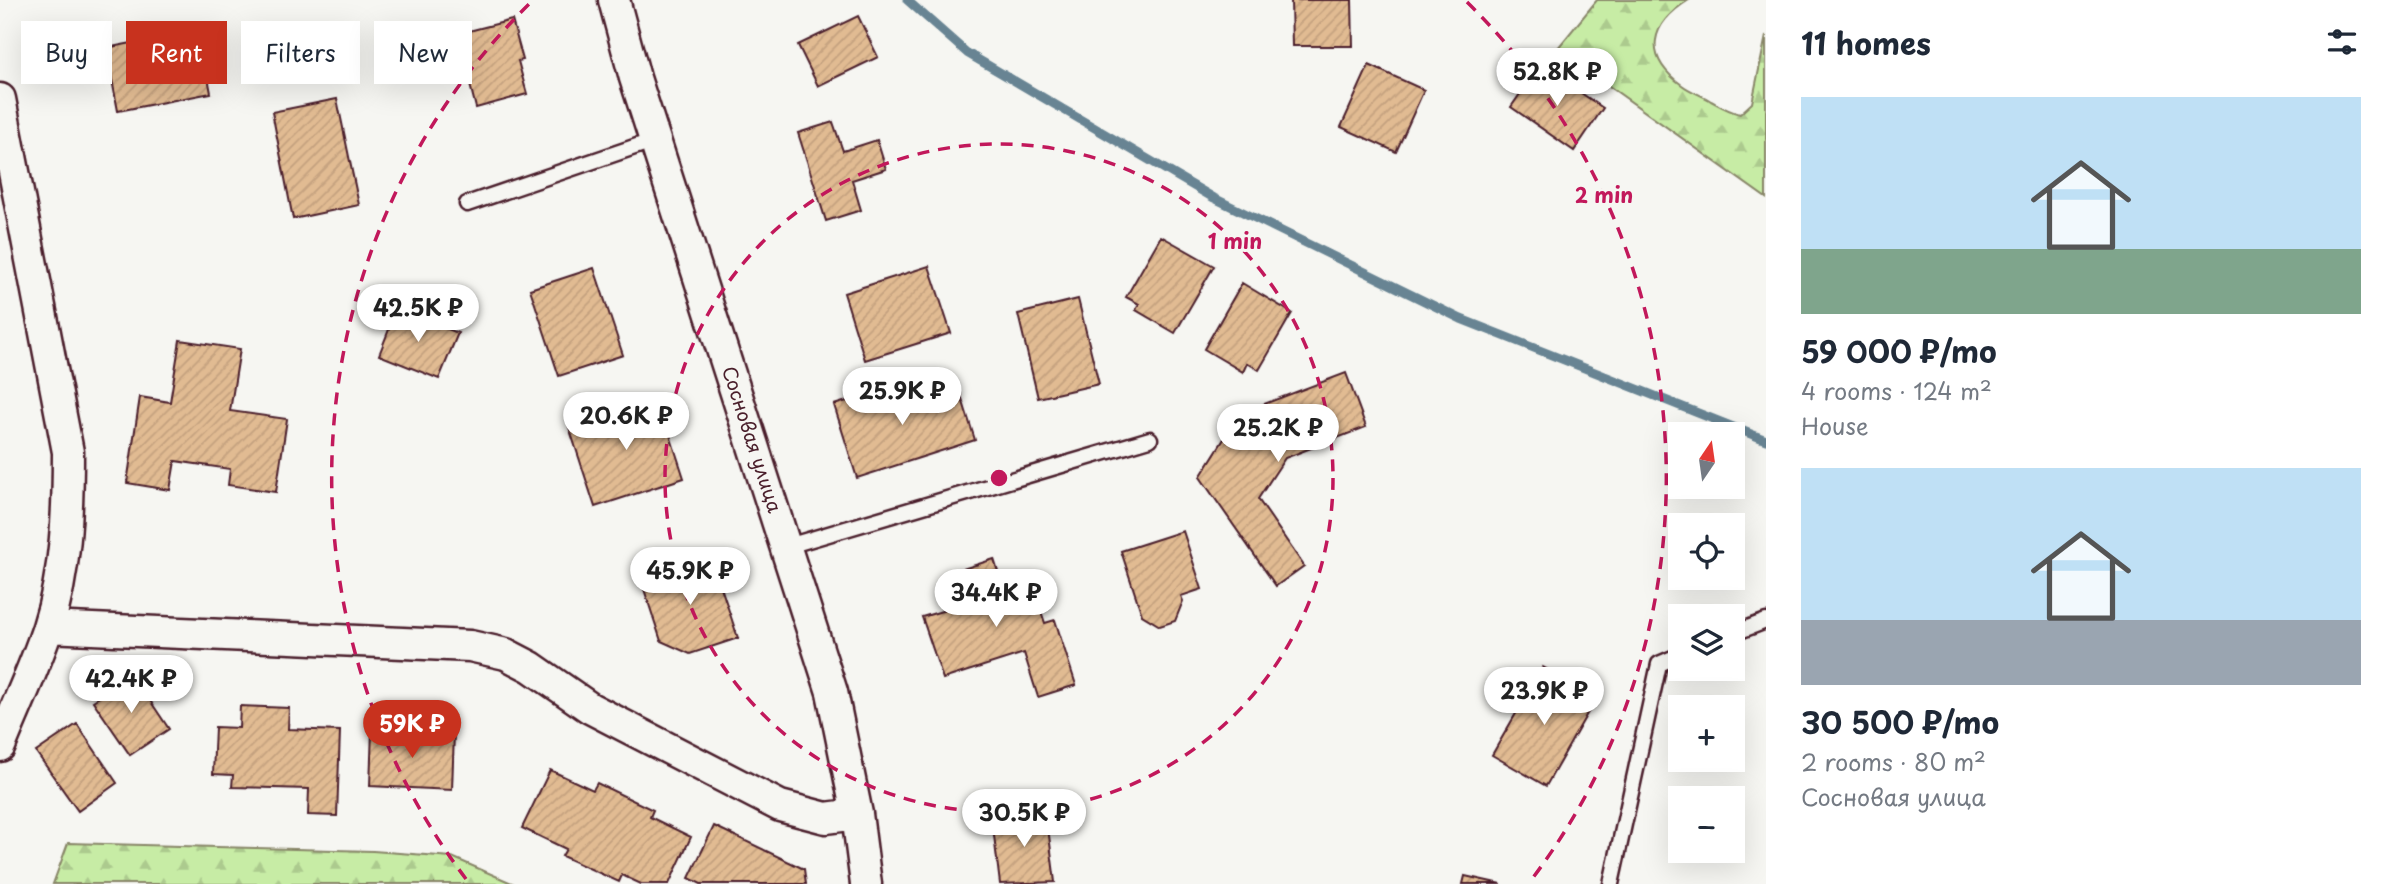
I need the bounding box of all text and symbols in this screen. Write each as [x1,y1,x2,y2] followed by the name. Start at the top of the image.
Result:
[1801,20,1931,65] text: 11 homes
[21,21,112,84] chip: Buy
[126,21,227,84] chip: Rent
[241,21,360,84] chip: Filters
[374,21,472,84] chip: New
[2323,23,2361,61] icon: filters
[1492,48,1622,108] pin: 52.8K ₽
[1512,53,1602,88] text: 52.8K ₽
[2018,142,2144,268] icon: home
[1575,178,1633,210] text: 2 min
[1208,224,1262,256] text: 1 min
[353,284,483,344] pin: 42.5K ₽
[373,289,463,324] text: 42.5K ₽
[1801,328,1997,373] text: 59 000 ₽/mo
[716,362,790,516] street label: Сосновая улица
[837,368,967,427] pin: 25.9K ₽
[858,372,946,407] text: 25.9K ₽
[1801,373,1992,408] text: 4 rooms · 124 m²
[561,392,691,452] pin: 20.6K ₽
[579,397,673,432] text: 20.6K ₽
[1213,405,1343,464] pin: 25.2K ₽
[1801,408,1868,443] text: House
[1233,409,1323,444] text: 25.2K ₽
[1668,422,1745,499] north arrow
[1668,422,1745,863] map controls
[987,466,1011,490] centre of rings
[1668,513,1745,590] button: locate
[2018,513,2144,639] icon: home
[625,548,755,607] pin: 45.9K ₽
[646,552,734,587] text: 45.9K ₽
[931,570,1061,629] pin: 34.4K ₽
[951,574,1041,609] text: 34.4K ₽
[1668,604,1745,681] button: layers
[66,656,196,715] pin: 42.4K ₽
[85,660,177,695] text: 42.4K ₽
[1479,668,1609,727] pin: 23.9K ₽
[1500,672,1588,707] text: 23.9K ₽
[1668,695,1745,772] button: +
[1801,699,1999,744] text: 30 500 ₽/mo
[363,700,461,760] pin: 59K ₽
[379,705,445,740] text: 59K ₽
[1801,744,1986,779] text: 2 rooms · 80 m²
[1801,779,1986,814] text: Сосновая улица
[1668,786,1745,863] button: −
[959,790,1089,849] pin: 30.5K ₽
[978,794,1070,829] text: 30.5K ₽

